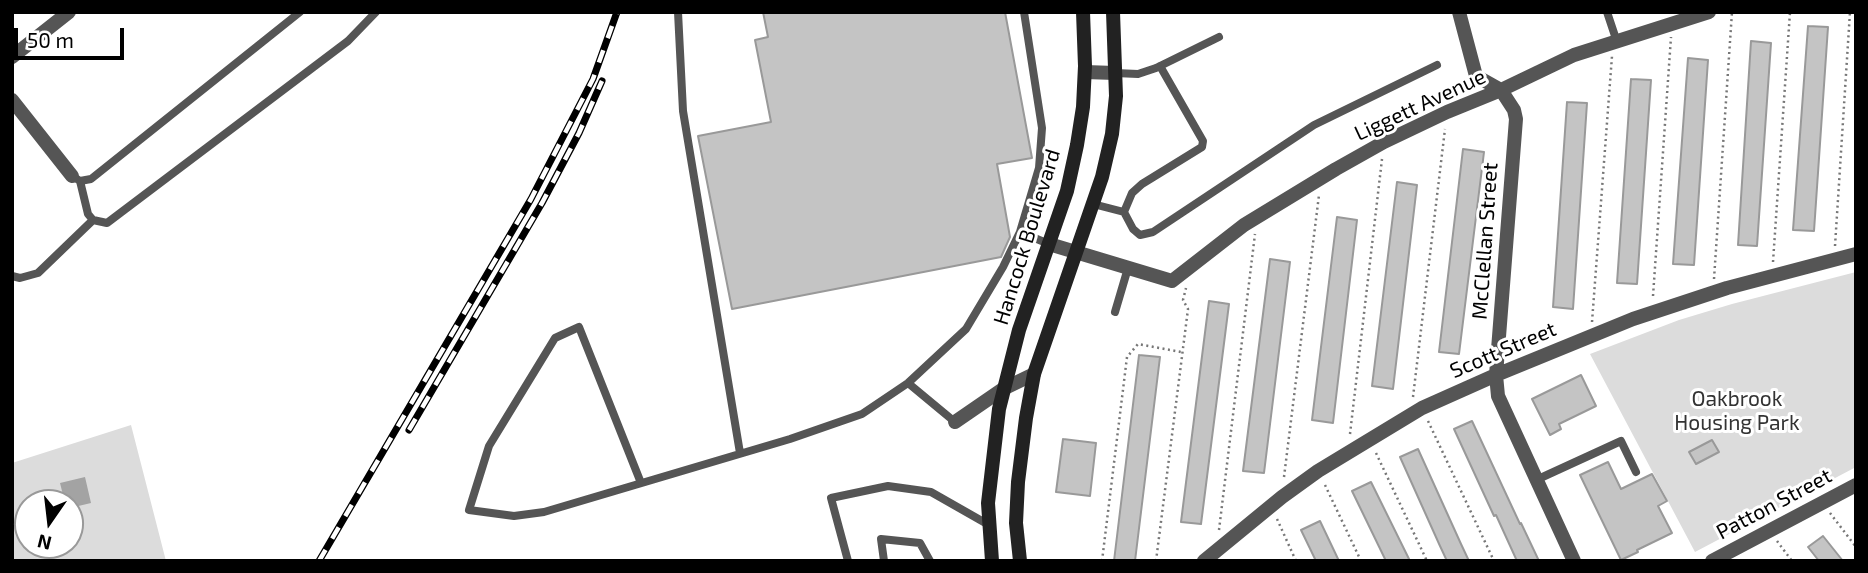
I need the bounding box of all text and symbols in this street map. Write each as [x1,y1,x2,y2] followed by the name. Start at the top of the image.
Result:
[18,14,128,58] scale bar
[27,27,74,52] text: 50 m
[1350,64,1490,146] street label: Liggett Avenue
[988,146,1066,328] street label: Hancock Boulevard
[1467,162,1503,320] street label: McClellan Street
[1446,316,1560,384] street label: Scott Street
[1674,386,1800,436] park label: Oakbrook Housing Park
[1712,463,1836,545] street label: Patton Street
[14,489,84,559] north arrow
[35,530,54,556] text: N

